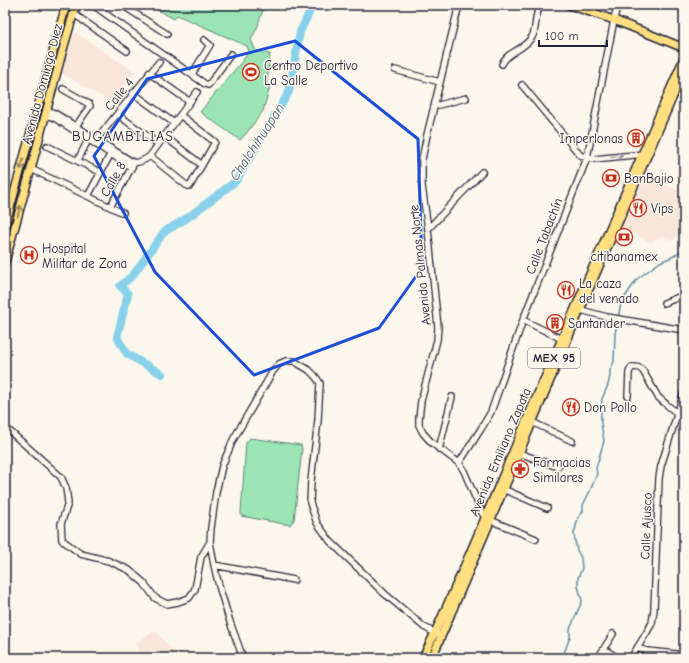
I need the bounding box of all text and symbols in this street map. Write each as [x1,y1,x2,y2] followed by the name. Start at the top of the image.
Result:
[19,22,65,146] street label: Avenida Domingo Diez
[539,22,607,48] scale bar
[545,29,578,43] text: 100 m
[264,58,358,88] place label: Centro Deportivo La Salle
[241,62,261,82] sports icon: Centro Deportivo La Salle
[101,75,137,113] street label: Calle 4
[226,100,288,184] water label: Chalchihuapan
[72,128,174,145] district label: BUGAMBILIAS
[626,128,646,148] building icon: Imperlonas
[560,131,623,146] place label: Imperlonas
[611,153,624,160] one-way arrow
[18,157,25,170] one-way arrow
[97,159,129,199] street label: Calle 8
[601,168,621,188] bank icon: BanBajio
[624,171,674,186] place label: BanBajio
[523,196,565,276] street label: Calle Tabachín
[628,198,648,218] restaurant icon: Vips
[651,201,673,216] place label: Vips
[406,203,434,326] street label: Avenida Palmas Norte
[16,204,23,217] one-way arrow
[614,227,634,247] bank icon: citibanamex
[42,241,127,271] place label: Hospital Militar de Zona
[19,245,39,265] hospital icon: Hospital Militar de Zona
[591,249,658,264] place label: citibanamex
[579,276,639,306] place label: La caza del venado
[556,280,576,300] restaurant icon: La caza del venado
[545,313,565,333] building icon: Santander
[568,316,626,331] place label: Santander
[528,348,580,368] road number: MEX 95
[466,386,534,518] street label: Avenida Emiliano Zapata
[561,397,581,417] restaurant icon: Don Pollo
[584,400,637,415] place label: Don Pollo
[533,455,590,485] place label: Farmacias Similares
[510,459,530,479] pharmacy icon: Farmacias Similares
[637,492,655,560] street label: Calle Ajusco

